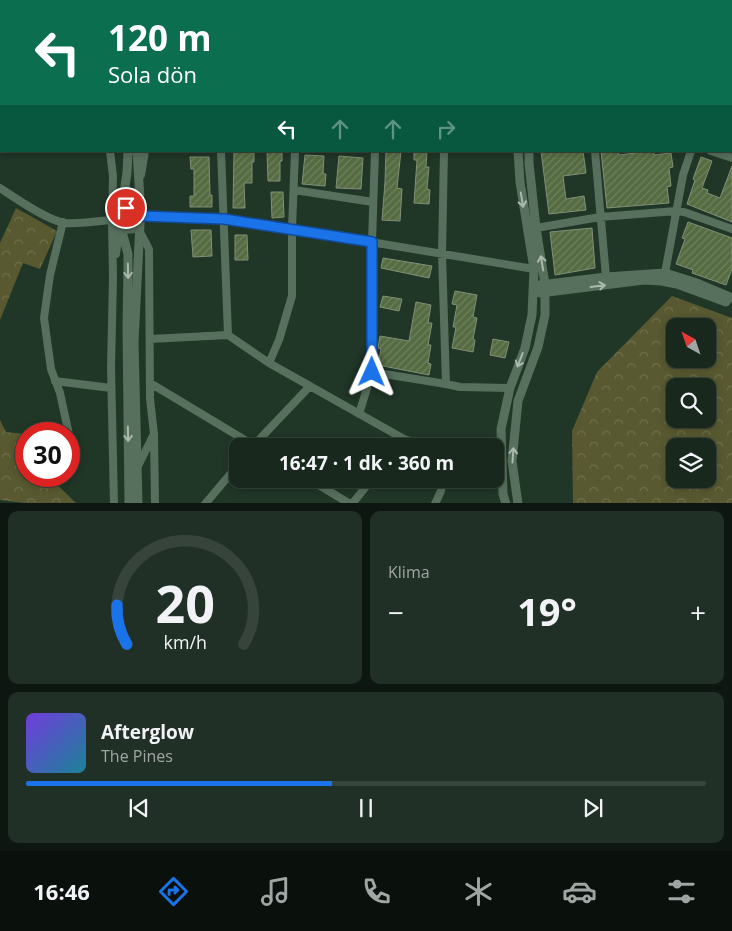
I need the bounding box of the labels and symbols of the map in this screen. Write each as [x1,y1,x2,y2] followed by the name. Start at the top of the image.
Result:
[105,187,147,229] pin
[518,191,528,207] one-way arrow
[536,255,546,271] one-way arrow
[124,263,133,279] one-way arrow
[590,281,606,291] one-way arrow
[666,318,716,368] north arrow
[345,345,397,397] position arrow
[515,352,524,367] one-way arrow
[15,422,80,487] speed limit sign: 30
[123,425,133,441] one-way arrow
[508,448,517,464] one-way arrow

